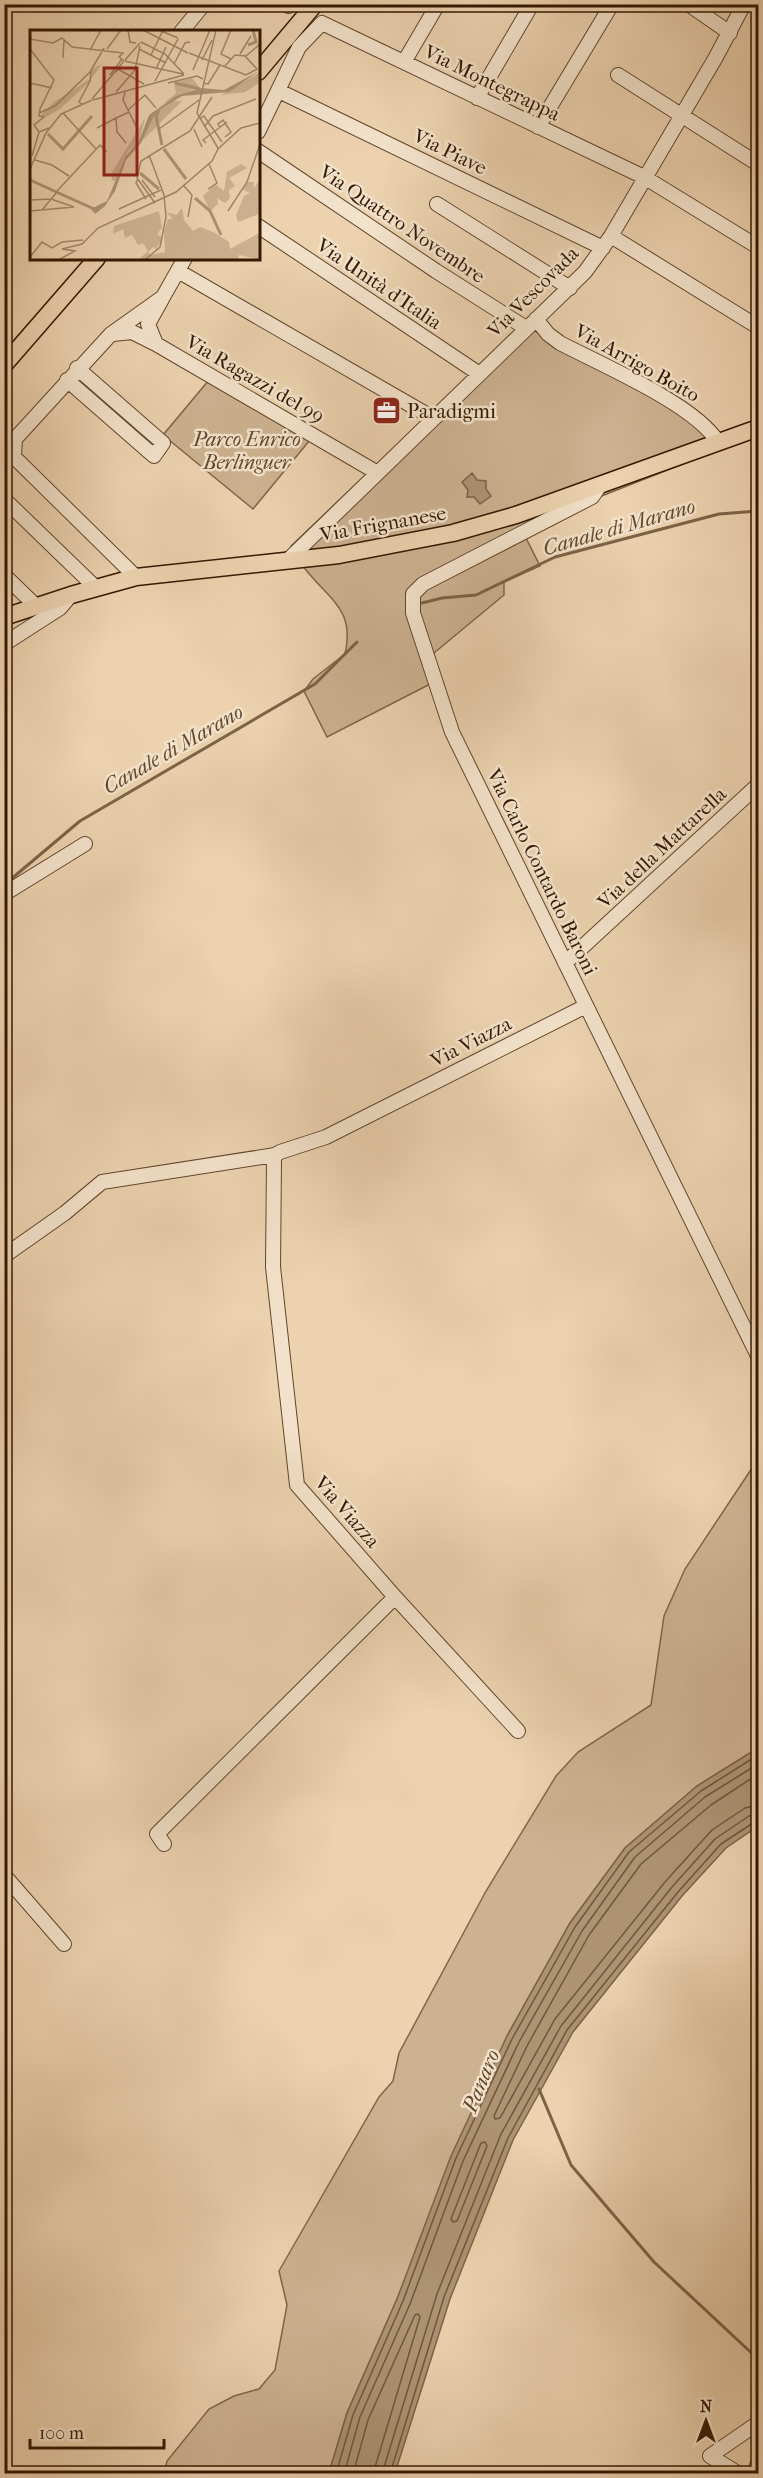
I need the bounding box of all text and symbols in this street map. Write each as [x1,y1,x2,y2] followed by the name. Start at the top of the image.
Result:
[30,30,260,260] inset map
[419,40,564,126] street label: Via Montegrappa
[409,124,491,180] street label: Via Piave
[314,159,489,288] street label: Via Quattro Novembre
[311,233,446,335] street label: Via Unità d'Italia
[482,241,584,343] street label: Via Vescovada
[570,319,704,407] street label: Via Arrigo Boito
[181,330,328,428] street label: Via Ragazzi del 99
[370,395,402,427] office icon: Paradigmi
[407,400,496,423] place label: Paradigmi
[192,428,301,474] park label: Parco Enrico Berlinguer
[540,494,698,560] water label: Canale di Marano
[317,502,448,547] street label: Via Frignanese
[99,699,247,799] water label: Canale di Marano
[482,764,602,979] street label: Via Carlo Contardo Baroni
[592,782,732,914] street label: Via della Mattarella
[426,1012,516,1073] street label: Via Viazza
[309,1471,385,1553] street label: Via Viazza
[457,2046,504,2117] water label: Panaro
[676,2391,736,2451] north arrow
[700,2397,713,2416] text: N
[30,2412,164,2450] scale bar
[39,2423,84,2444] text: 100 m

